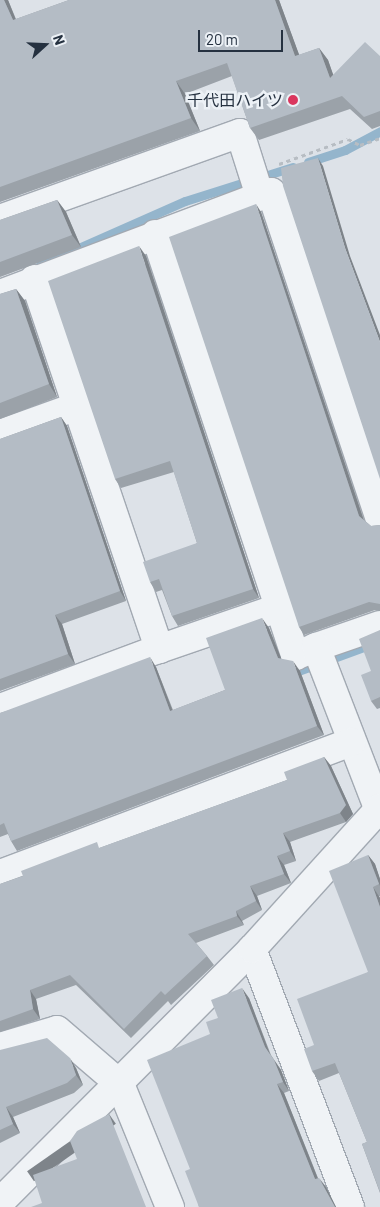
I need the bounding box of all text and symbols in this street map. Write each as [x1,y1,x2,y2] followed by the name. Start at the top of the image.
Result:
[20,20,70,70] north arrow
[200,20,285,52] scale bar
[206,30,238,48] text: 20 m
[50,32,69,47] text: N
[187,90,283,110] place label: 千代田ハイツ
[287,94,299,106] marker: 千代田ハイツ

